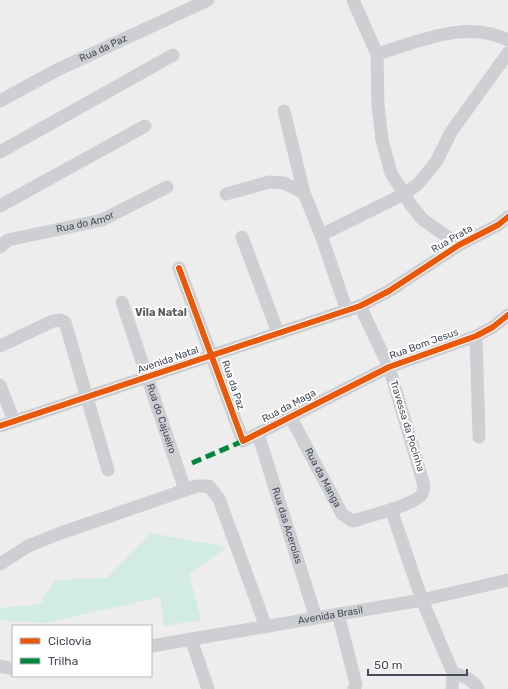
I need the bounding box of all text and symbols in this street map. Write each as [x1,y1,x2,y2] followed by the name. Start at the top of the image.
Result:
[78,32,129,65] street label: Rua da Paz
[55,209,117,236] street label: Rua do Amor
[429,222,475,256] street label: Rua Prata
[135,306,187,319] district label: Vila Natal
[388,326,460,362] street label: Rua Bom Jesus
[136,344,200,376] street label: Avenida Natal
[219,359,247,411] street label: Rua da Paz
[387,379,427,473] street label: Travessa da Pocinha
[144,382,178,455] street label: Rua do Cajueiro
[260,387,318,425] street label: Rua da Maga
[302,446,343,510] street label: Rua da Manga
[269,486,305,565] street label: Rua das Acerolas
[297,604,364,627] street label: Avenida Brasil
[12,625,152,677] legend
[48,634,91,648] text: Ciclovia
[368,651,467,677] scale bar
[48,654,78,668] text: Trilha
[374,658,402,672] text: 50 m

